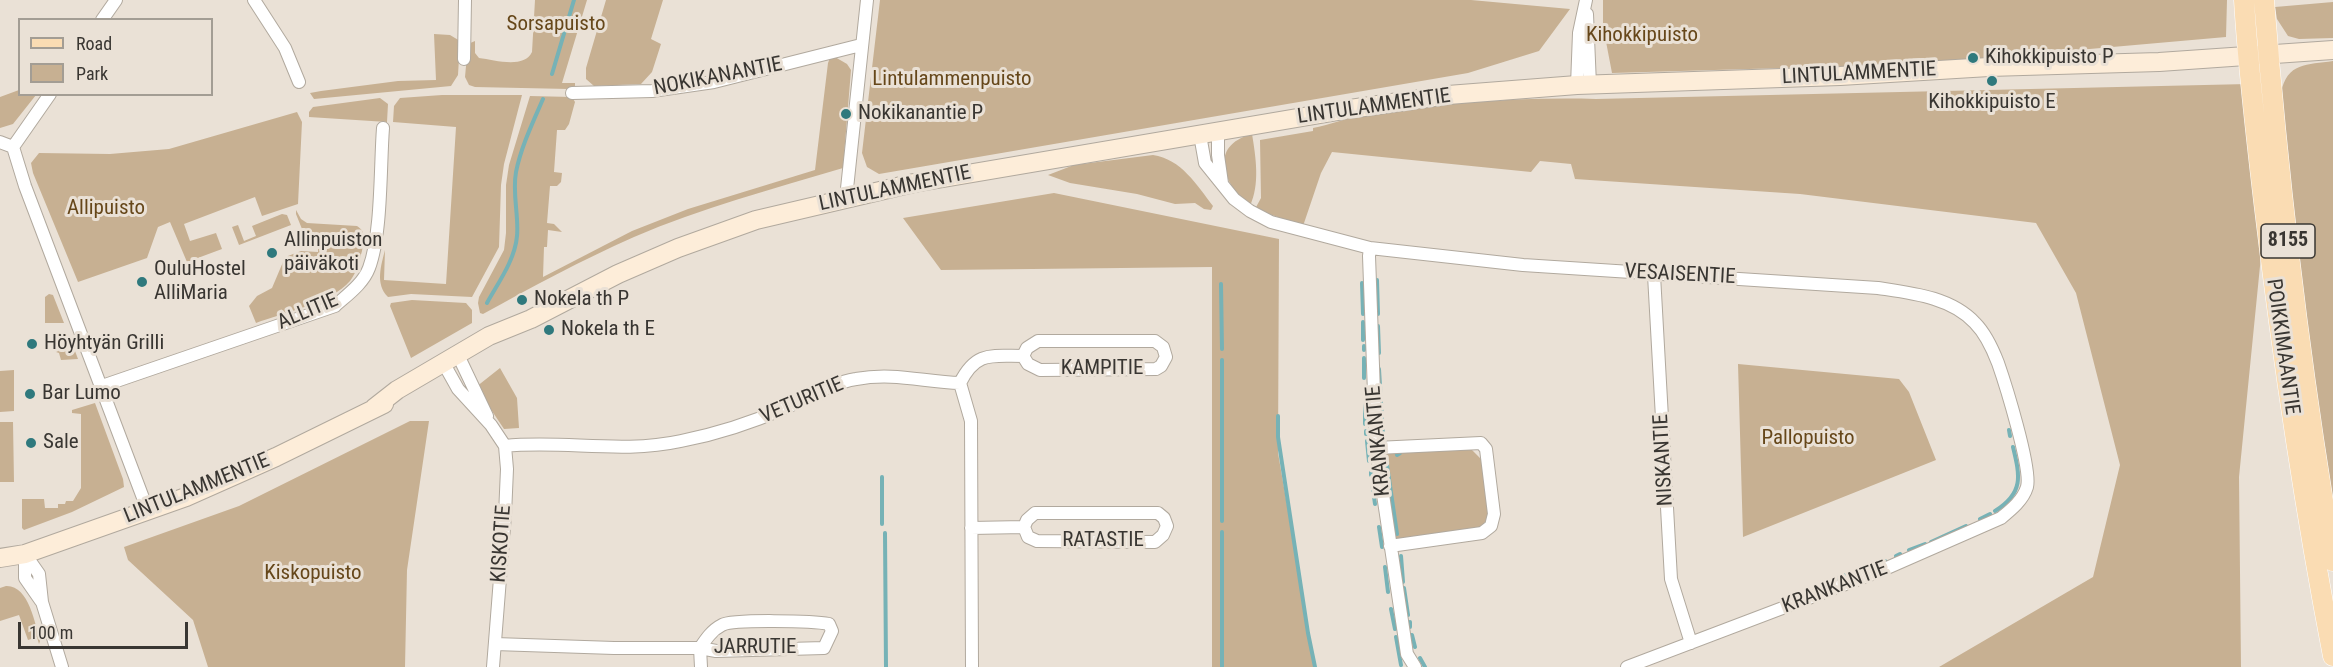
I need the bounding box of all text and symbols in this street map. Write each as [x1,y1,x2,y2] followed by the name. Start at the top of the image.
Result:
[507,12,605,38] park label: Sorsapuisto
[18,18,213,96] legend
[1586,23,1698,49] park label: Kihokkipuisto
[76,33,112,54] text: Road
[1985,45,2114,71] place label: Kihokkipuisto P
[1966,51,1980,65] marker: Kihokkipuisto P
[652,52,784,102] street label: NOKIKANANTIE
[1781,57,1937,91] street label: LINTULAMMENTIE
[76,63,108,84] text: Park
[872,67,1032,93] park label: Lintulammenpuisto
[1985,74,1999,88] marker: Kihokkipuisto E
[1296,84,1452,130] street label: LINTULAMMENTIE
[1928,90,2056,116] place label: Kihokkipuisto E
[858,101,983,127] place label: Nokikanantie P
[839,107,853,121] marker: Nokikanantie P
[817,161,973,217] street label: LINTULAMMENTIE
[67,196,145,222] park label: Allipuisto
[2261,224,2315,258] road number: 8155
[284,228,382,278] place label: Allinpuiston päiväkoti
[265,246,279,260] marker: Allinpuiston päiväkoti
[154,257,246,307] place label: OuluHostel AlliMaria
[1624,260,1736,290] street label: VESAISENTIE
[135,275,149,289] marker: OuluHostel AlliMaria
[2260,277,2304,417] street label: POIKKIMAANTIE
[534,287,629,313] place label: Nokela th P
[274,288,342,336] street label: ALLITIE
[515,293,529,307] marker: Nokela th P
[561,317,655,343] place label: Nokela th E
[542,323,556,337] marker: Nokela th E
[44,331,164,357] place label: Höyhtyän Grilli
[25,337,39,351] marker: Höyhtyän Grilli
[1061,356,1143,382] street label: KAMPITIE
[757,372,847,430] street label: VETURITIE
[42,381,121,407] place label: Bar Lumo
[1362,385,1396,497] street label: KRANKANTIE
[23,387,37,401] marker: Bar Lumo
[1649,413,1679,507] street label: NISKANTIE
[1761,426,1855,452] park label: Pallopuisto
[43,430,79,456] place label: Sale
[24,436,38,450] marker: Sale
[121,448,273,530] street label: LINTULAMMENTIE
[487,504,517,584] street label: KISKOTIE
[1062,528,1144,554] street label: RATASTIE
[1779,556,1891,620] street label: KRANKANTIE
[264,561,362,587] park label: Kiskopuisto
[21,610,190,648] scale bar
[29,622,73,643] text: 100 m
[714,635,796,661] street label: JARRUTIE

